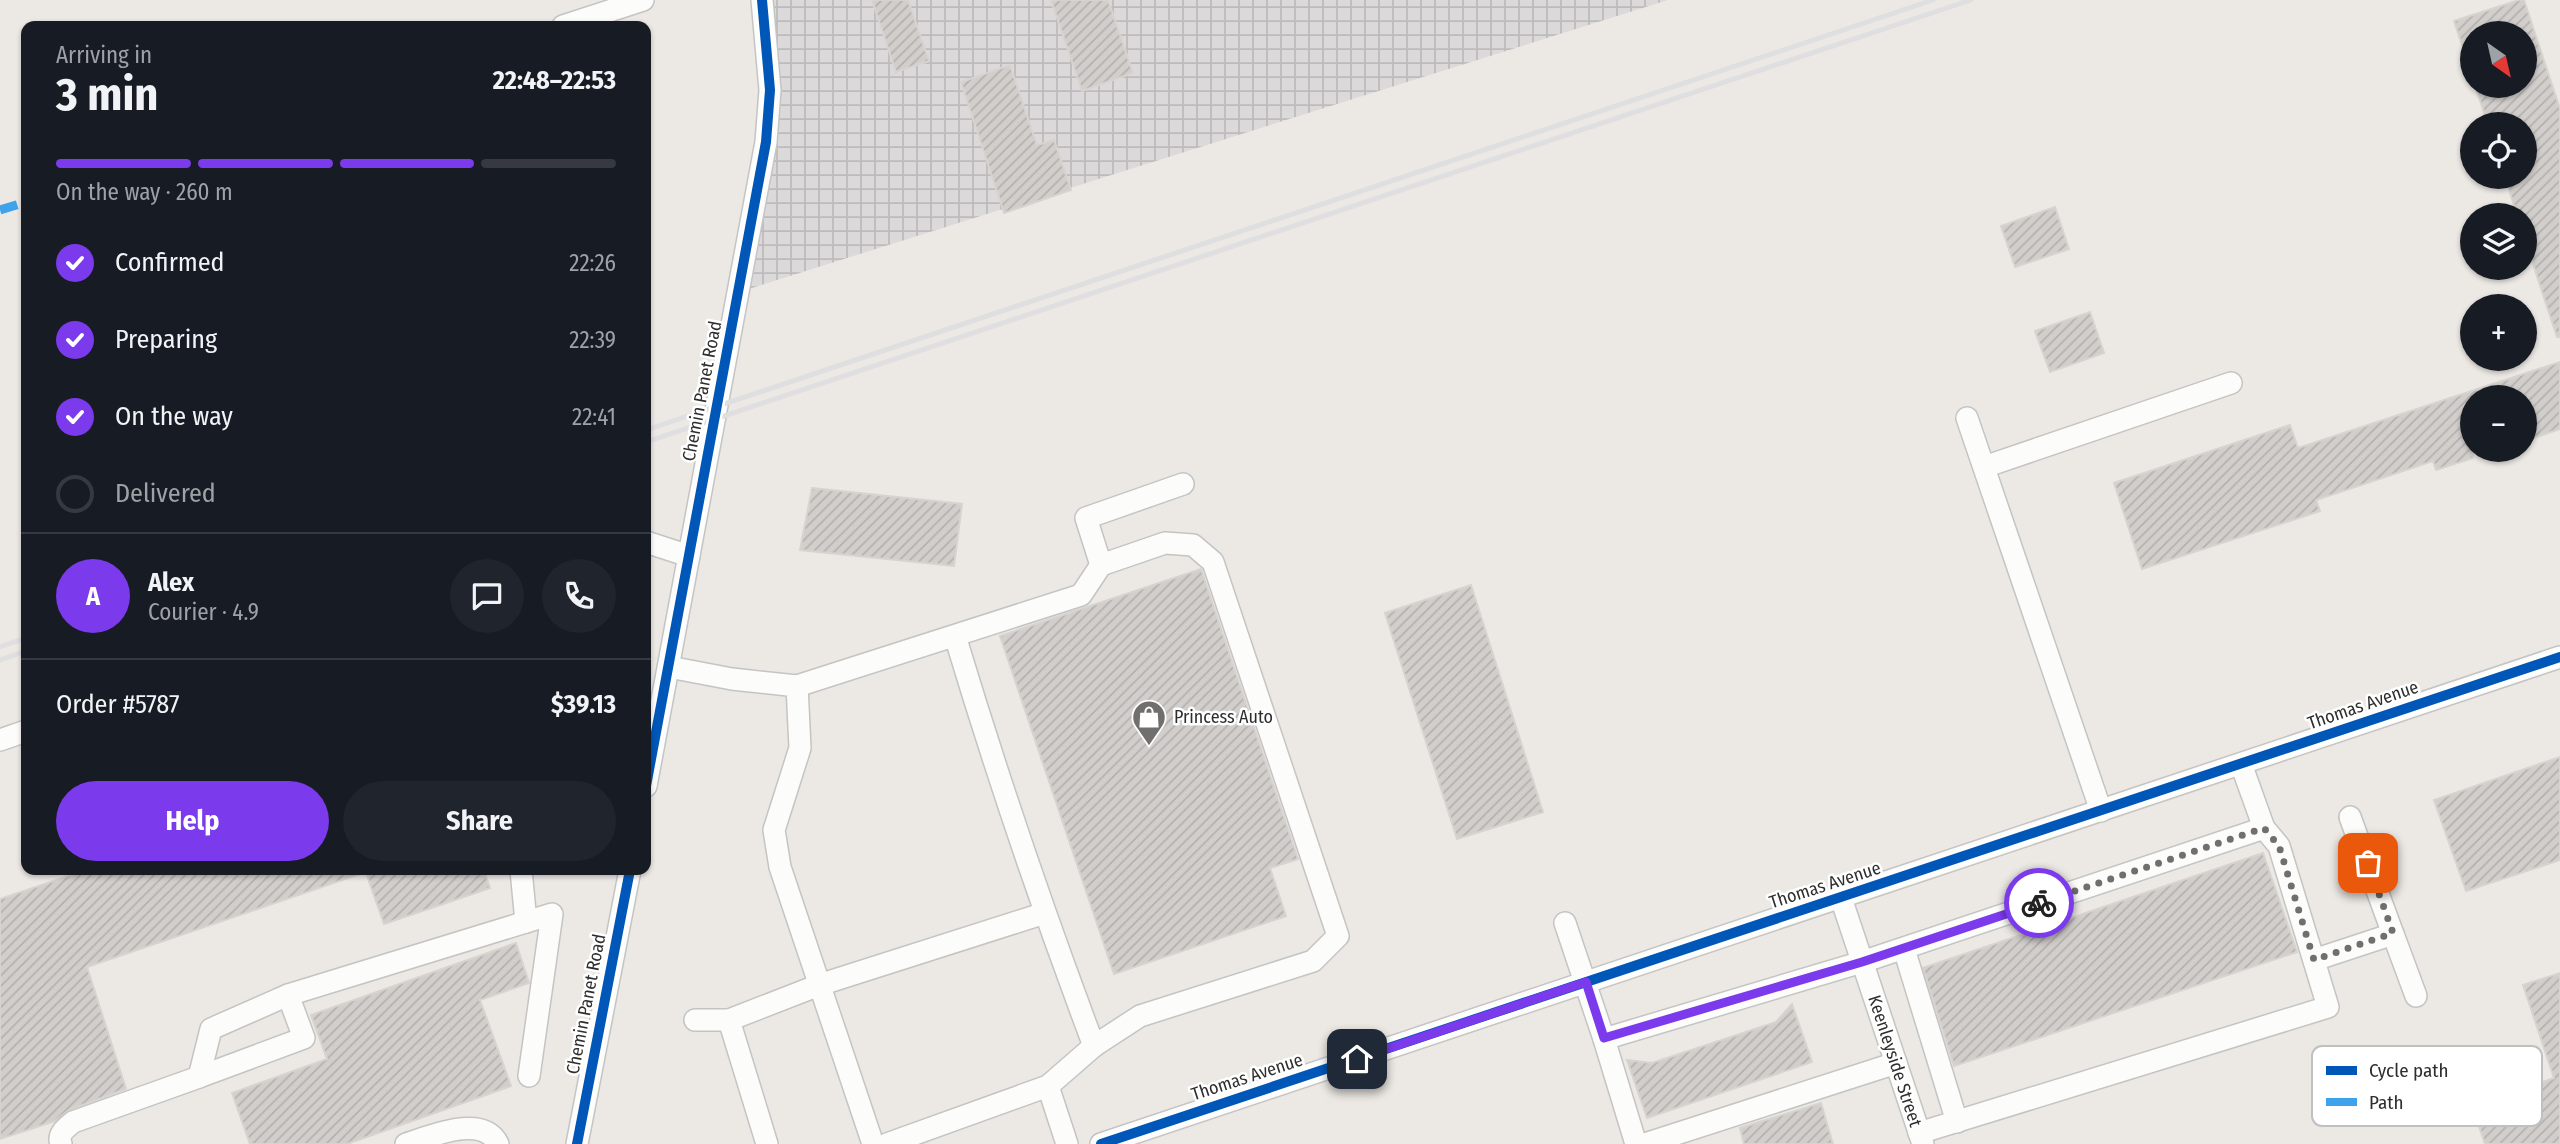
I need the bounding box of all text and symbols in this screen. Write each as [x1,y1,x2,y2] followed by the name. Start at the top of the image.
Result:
[2460,21,2538,98] north arrow
[2460,21,2537,462] map controls
[56,41,152,69] text: Arriving in
[493,65,616,96] text: 22:48–22:53
[56,67,158,122] text: 3 min
[2460,112,2537,189] button: locate
[56,178,233,206] text: On the way · 260 m
[2460,203,2537,280] button: layers
[56,244,94,282] icon: check
[115,247,225,278] text: Confirmed
[569,249,616,277] text: 22:26
[2460,294,2537,371] button: +
[678,319,726,463] street label: Chemin Panet Road
[56,321,94,359] icon: check
[115,324,217,355] text: Preparing
[569,326,616,354] text: 22:39
[2460,385,2537,462] button: −
[56,398,94,436] icon: check
[115,401,233,432] text: On the way
[572,403,616,431] text: 22:41
[115,478,216,509] text: Delivered
[450,559,524,633] button: chat
[542,559,616,633] button: phone
[148,567,194,598] text: Alex
[86,581,100,612] text: A
[148,598,259,626] text: Courier · 4.9
[2305,676,2421,734] street label: Thomas Avenue
[56,689,180,720] text: Order #5787
[551,689,616,720] text: $39.13
[1130,698,1168,747] shop icon: Princess Auto
[1174,706,1273,728] place label: Princess Auto
[56,781,329,861] button: Help
[343,781,616,861] button: Share
[2338,833,2398,893] pin
[2349,844,2387,882] icon: bag
[1767,857,1884,913] street label: Thomas Avenue
[2004,868,2074,938] courier
[2020,884,2058,922] icon: bike
[562,932,610,1076] street label: Chemin Panet Road
[1863,992,1927,1130] street label: Keenleyside Street
[1327,1029,1387,1089] pin
[1338,1040,1376,1078] icon: home
[2312,1046,2542,1126] legend
[1189,1049,1306,1105] street label: Thomas Avenue
[2369,1059,2448,1082] text: Cycle path
[2369,1091,2404,1114] text: Path

